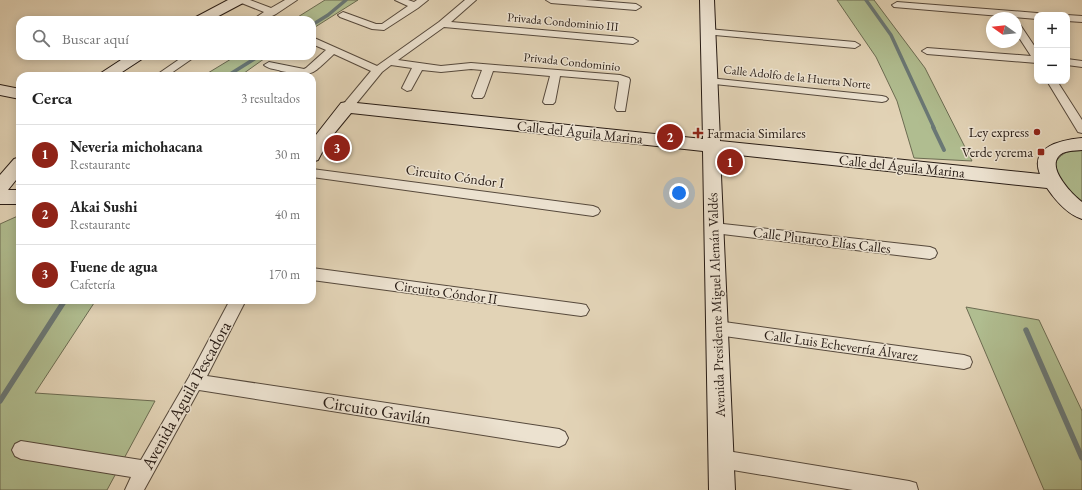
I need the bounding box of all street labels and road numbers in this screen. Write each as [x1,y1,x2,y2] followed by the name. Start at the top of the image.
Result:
[507,9,619,35] street label: Privada Condominio III
[523,49,621,75] street label: Privada Condominio
[723,61,872,93] street label: Calle Adolfo de la Huerta Norte
[516,116,644,148] street label: Calle del Águila Marina
[838,150,966,182] street label: Calle del Águila Marina
[405,160,506,192] street label: Circuito Cóndor I
[703,192,729,419] street label: Avenida Presidente Miguel Alemán Valdés
[752,223,892,257] street label: Calle Plutarco Elías Calles
[393,276,499,308] street label: Circuito Cóndor II
[136,317,236,474] street label: Avenida Aguila Pescadora
[763,325,920,365] street label: Calle Luis Echeverría Álvarez
[321,391,433,429] street label: Circuito Gavilán

